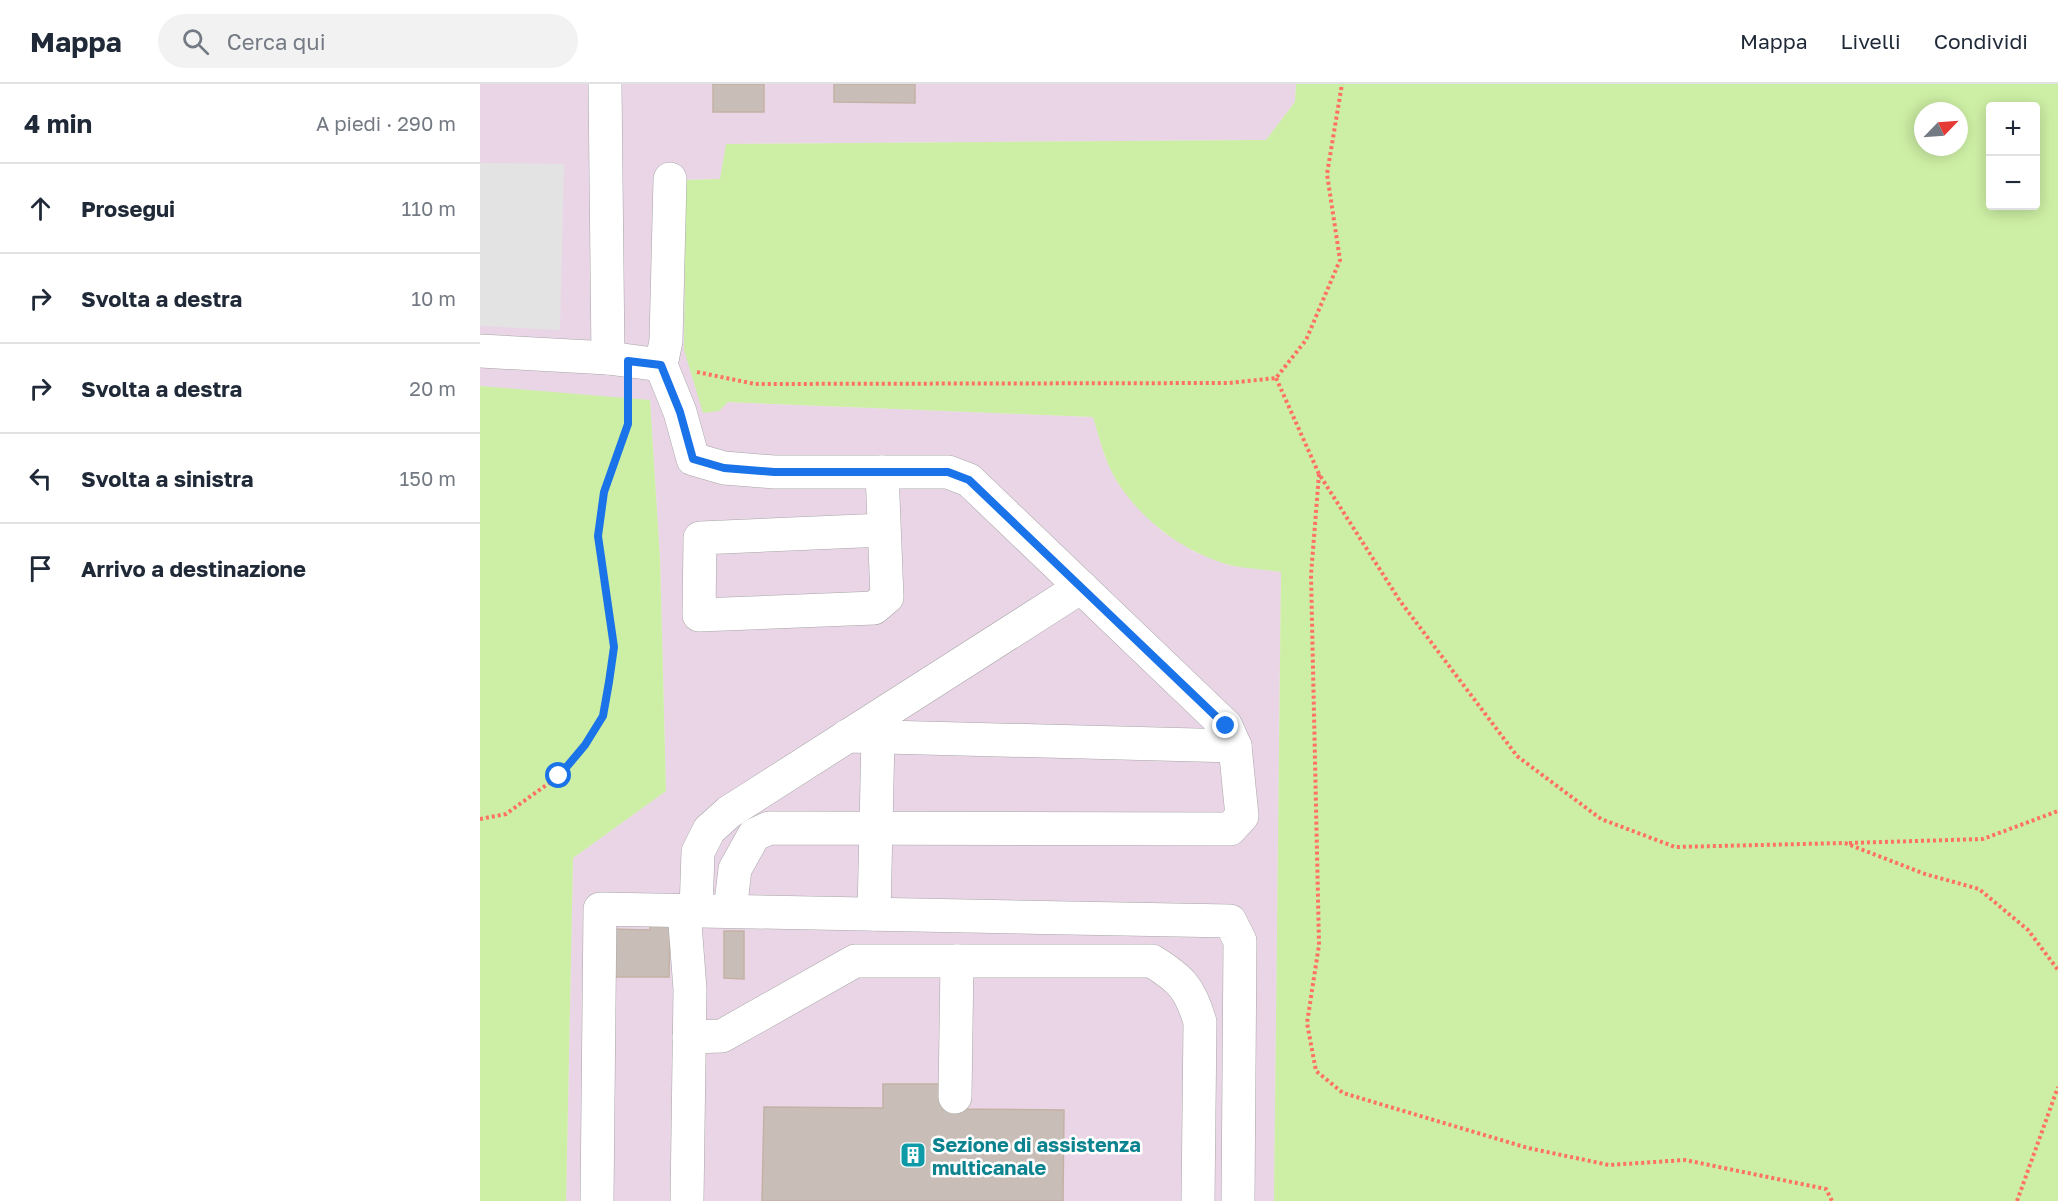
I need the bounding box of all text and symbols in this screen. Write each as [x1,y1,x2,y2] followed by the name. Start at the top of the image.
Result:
[158,14,578,68] search box
[30,25,122,58] text: Mappa
[179,25,212,58] icon: search
[227,28,326,55] text: Cerca qui
[1740,28,1808,54] text: Mappa
[1841,28,1901,54] text: Livelli
[1934,28,2028,54] text: Condividi
[1914,102,1968,156] north arrow
[1986,102,2040,210] map controls
[1986,102,2040,156] button: +
[24,108,92,139] text: 4 min
[316,111,456,135] text: A piedi · 290 m
[1986,156,2040,210] button: −
[24,192,57,225] icon: ahead
[81,195,175,222] text: Prosegui
[402,196,456,220] text: 110 m
[24,282,57,315] icon: right
[81,285,242,312] text: Svolta a destra
[411,286,456,310] text: 10 m
[24,372,57,405] icon: right
[81,375,242,402] text: Svolta a destra
[409,376,456,400] text: 20 m
[24,462,57,495] icon: left
[81,465,253,492] text: Svolta a sinistra
[400,466,456,490] text: 150 m
[24,552,57,585] icon: arrive
[81,555,306,582] text: Arrivo a destinazione
[1212,712,1238,738] route end
[545,762,571,788] route start
[932,1132,1141,1179] place label: Sezione di assistenza multicanale
[898,1140,928,1170] building icon: Sezione di assistenza multicanale

